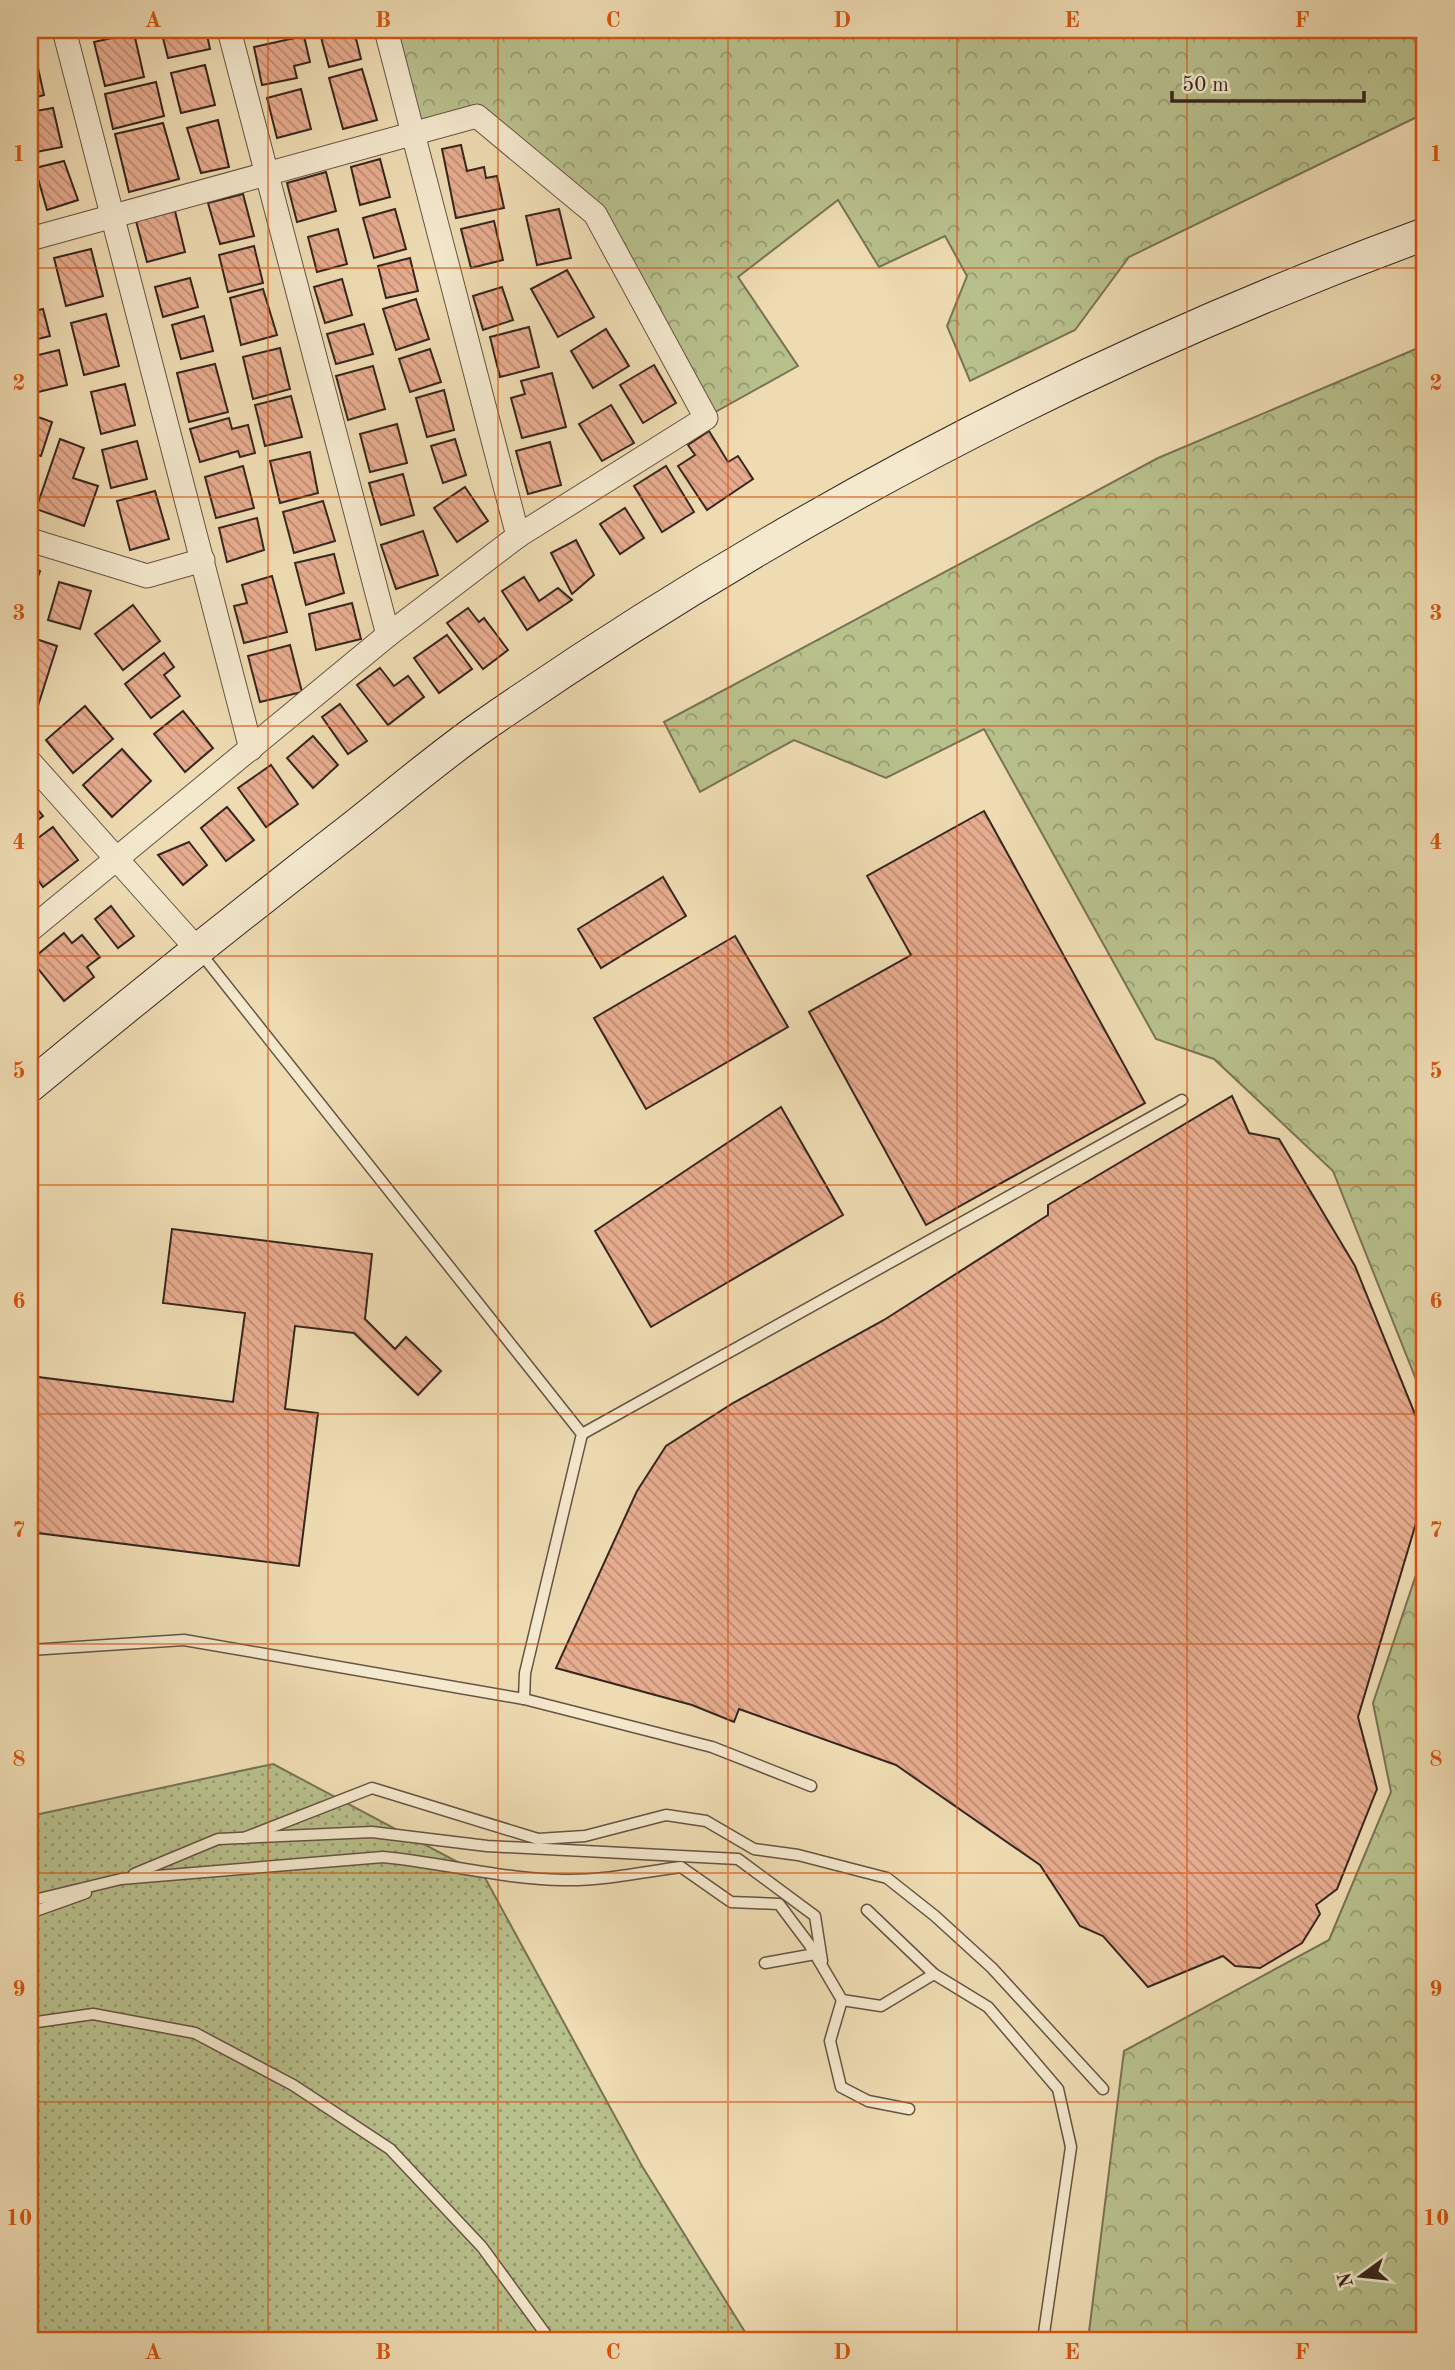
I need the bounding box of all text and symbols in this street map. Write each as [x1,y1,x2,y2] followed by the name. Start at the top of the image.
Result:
[144,9,162,32] text: A
[375,9,391,32] text: B
[605,9,621,32] text: C
[833,9,851,32] text: D
[1064,9,1080,32] text: E
[1294,9,1310,32] text: F
[1172,60,1364,104] scale bar
[1182,75,1229,96] text: 50 m
[12,143,26,166] text: 1
[1429,143,1443,166] text: 1
[12,372,26,395] text: 2
[1429,372,1443,395] text: 2
[12,602,26,625] text: 3
[1429,602,1443,625] text: 3
[12,831,26,854] text: 4
[1429,831,1443,854] text: 4
[12,1060,26,1083] text: 5
[1429,1060,1443,1083] text: 5
[12,1290,26,1313] text: 6
[1429,1290,1443,1313] text: 6
[12,1519,26,1542] text: 7
[1429,1519,1443,1542] text: 7
[12,1748,26,1771] text: 8
[1429,1748,1443,1771] text: 8
[12,1978,26,2001] text: 9
[1429,1978,1443,2001] text: 9
[6,2207,32,2230] text: 10
[1423,2207,1449,2230] text: 10
[1326,2240,1396,2310] north arrow
[1336,2270,1358,2289] text: N
[144,2341,162,2364] text: A
[375,2341,391,2364] text: B
[605,2341,621,2364] text: C
[833,2341,851,2364] text: D
[1064,2341,1080,2364] text: E
[1294,2341,1310,2364] text: F

